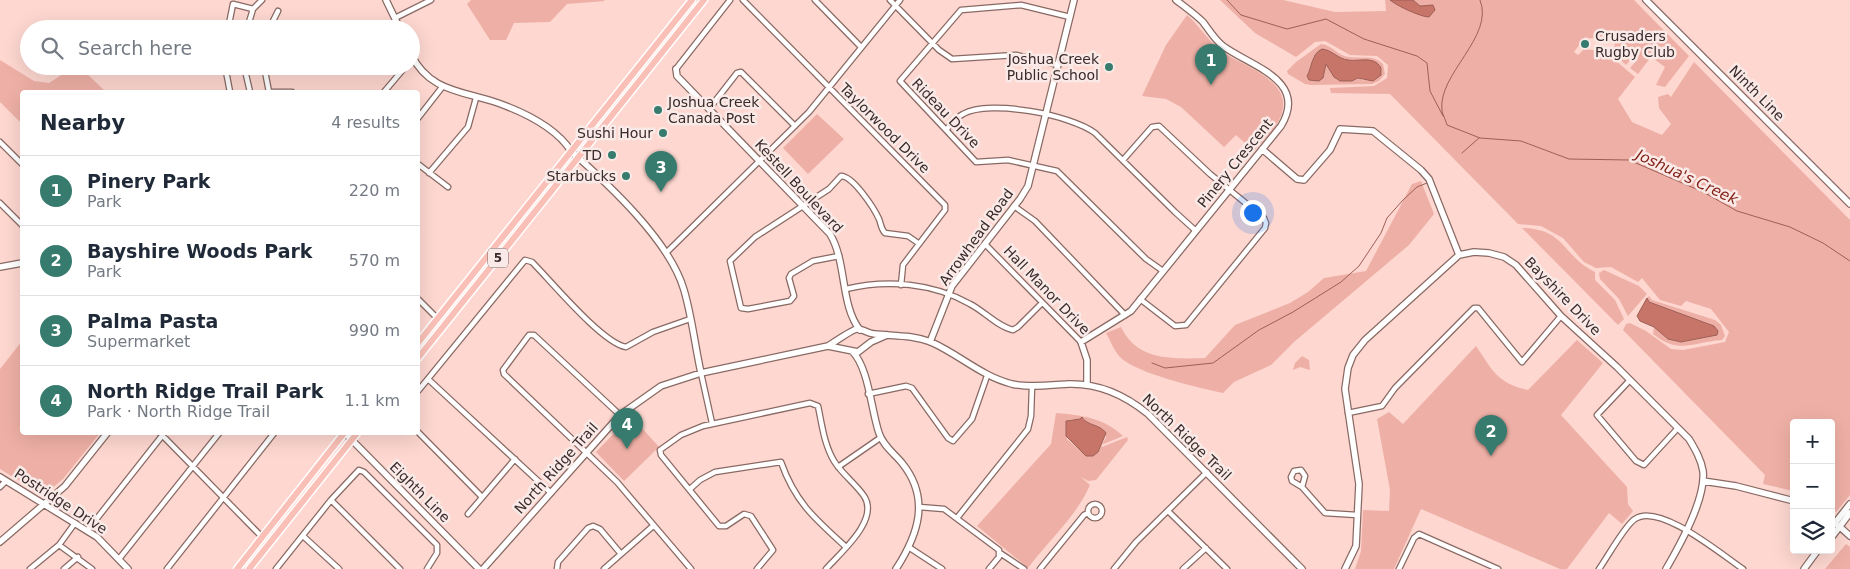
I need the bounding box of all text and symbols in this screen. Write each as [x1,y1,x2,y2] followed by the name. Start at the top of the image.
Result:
[20,20,420,75] search box
[1595,28,1675,60] place label: Crusaders Rugby Club
[38,34,66,62] icon: search
[78,37,192,59] text: Search here
[1579,38,1591,50] marker: Crusaders Rugby Club
[1195,44,1227,85] pin: 1
[1007,51,1100,83] place label: Joshua Creek Public School
[1103,61,1115,73] marker: Joshua Creek Public School
[1726,62,1788,124] street label: Ninth Line
[909,75,983,151] street label: Rideau Drive
[836,79,933,176] street label: Taylorwood Drive
[667,94,760,126] place label: Joshua Creek Canada Post
[652,104,664,116] marker: Joshua Creek Canada Post
[40,111,125,135] text: Nearby
[331,113,400,132] text: 4 results
[1194,115,1276,211] street label: Pinery Crescent
[577,125,653,141] place label: Sushi Hour
[657,127,669,139] marker: Sushi Hour
[752,136,846,236] street label: Kestell Boulevard
[1631,144,1742,209] water label: Joshua's Creek
[582,147,602,163] place label: TD
[606,149,618,161] marker: TD
[645,151,677,192] pin: 3
[546,168,616,184] place label: Starbucks
[87,170,210,192] text: Pinery Park
[620,170,632,182] marker: Starbucks
[50,181,62,200] text: 1
[349,181,400,200] text: 220 m
[936,186,1016,288] street label: Arrowhead Road
[87,192,122,211] text: Park
[1240,200,1266,226] your location
[87,240,312,262] text: Bayshire Woods Park
[1001,242,1093,338] street label: Hall Manor Drive
[488,248,508,268] road number: 5
[50,251,62,270] text: 2
[349,251,400,270] text: 570 m
[1522,254,1604,338] street label: Bayshire Drive
[87,262,122,281] text: Park
[87,310,218,332] text: Palma Pasta
[50,321,62,340] text: 3
[349,321,400,340] text: 990 m
[87,332,190,351] text: Supermarket
[87,380,323,402] text: North Ridge Trail Park
[50,391,62,410] text: 4
[345,391,400,410] text: 1.1 km
[1139,391,1235,483] street label: North Ridge Trail
[87,402,270,421] text: Park · North Ridge Trail
[611,408,643,449] pin: 4
[1475,415,1507,456] pin: 2
[511,419,601,517] street label: North Ridge Trail
[1790,419,1835,554] map controls
[1790,419,1835,464] button: +
[387,459,453,525] street label: Eighth Line
[1790,464,1835,509] button: −
[12,465,110,537] street label: Postridge Drive
[1790,509,1835,554] button: layers

